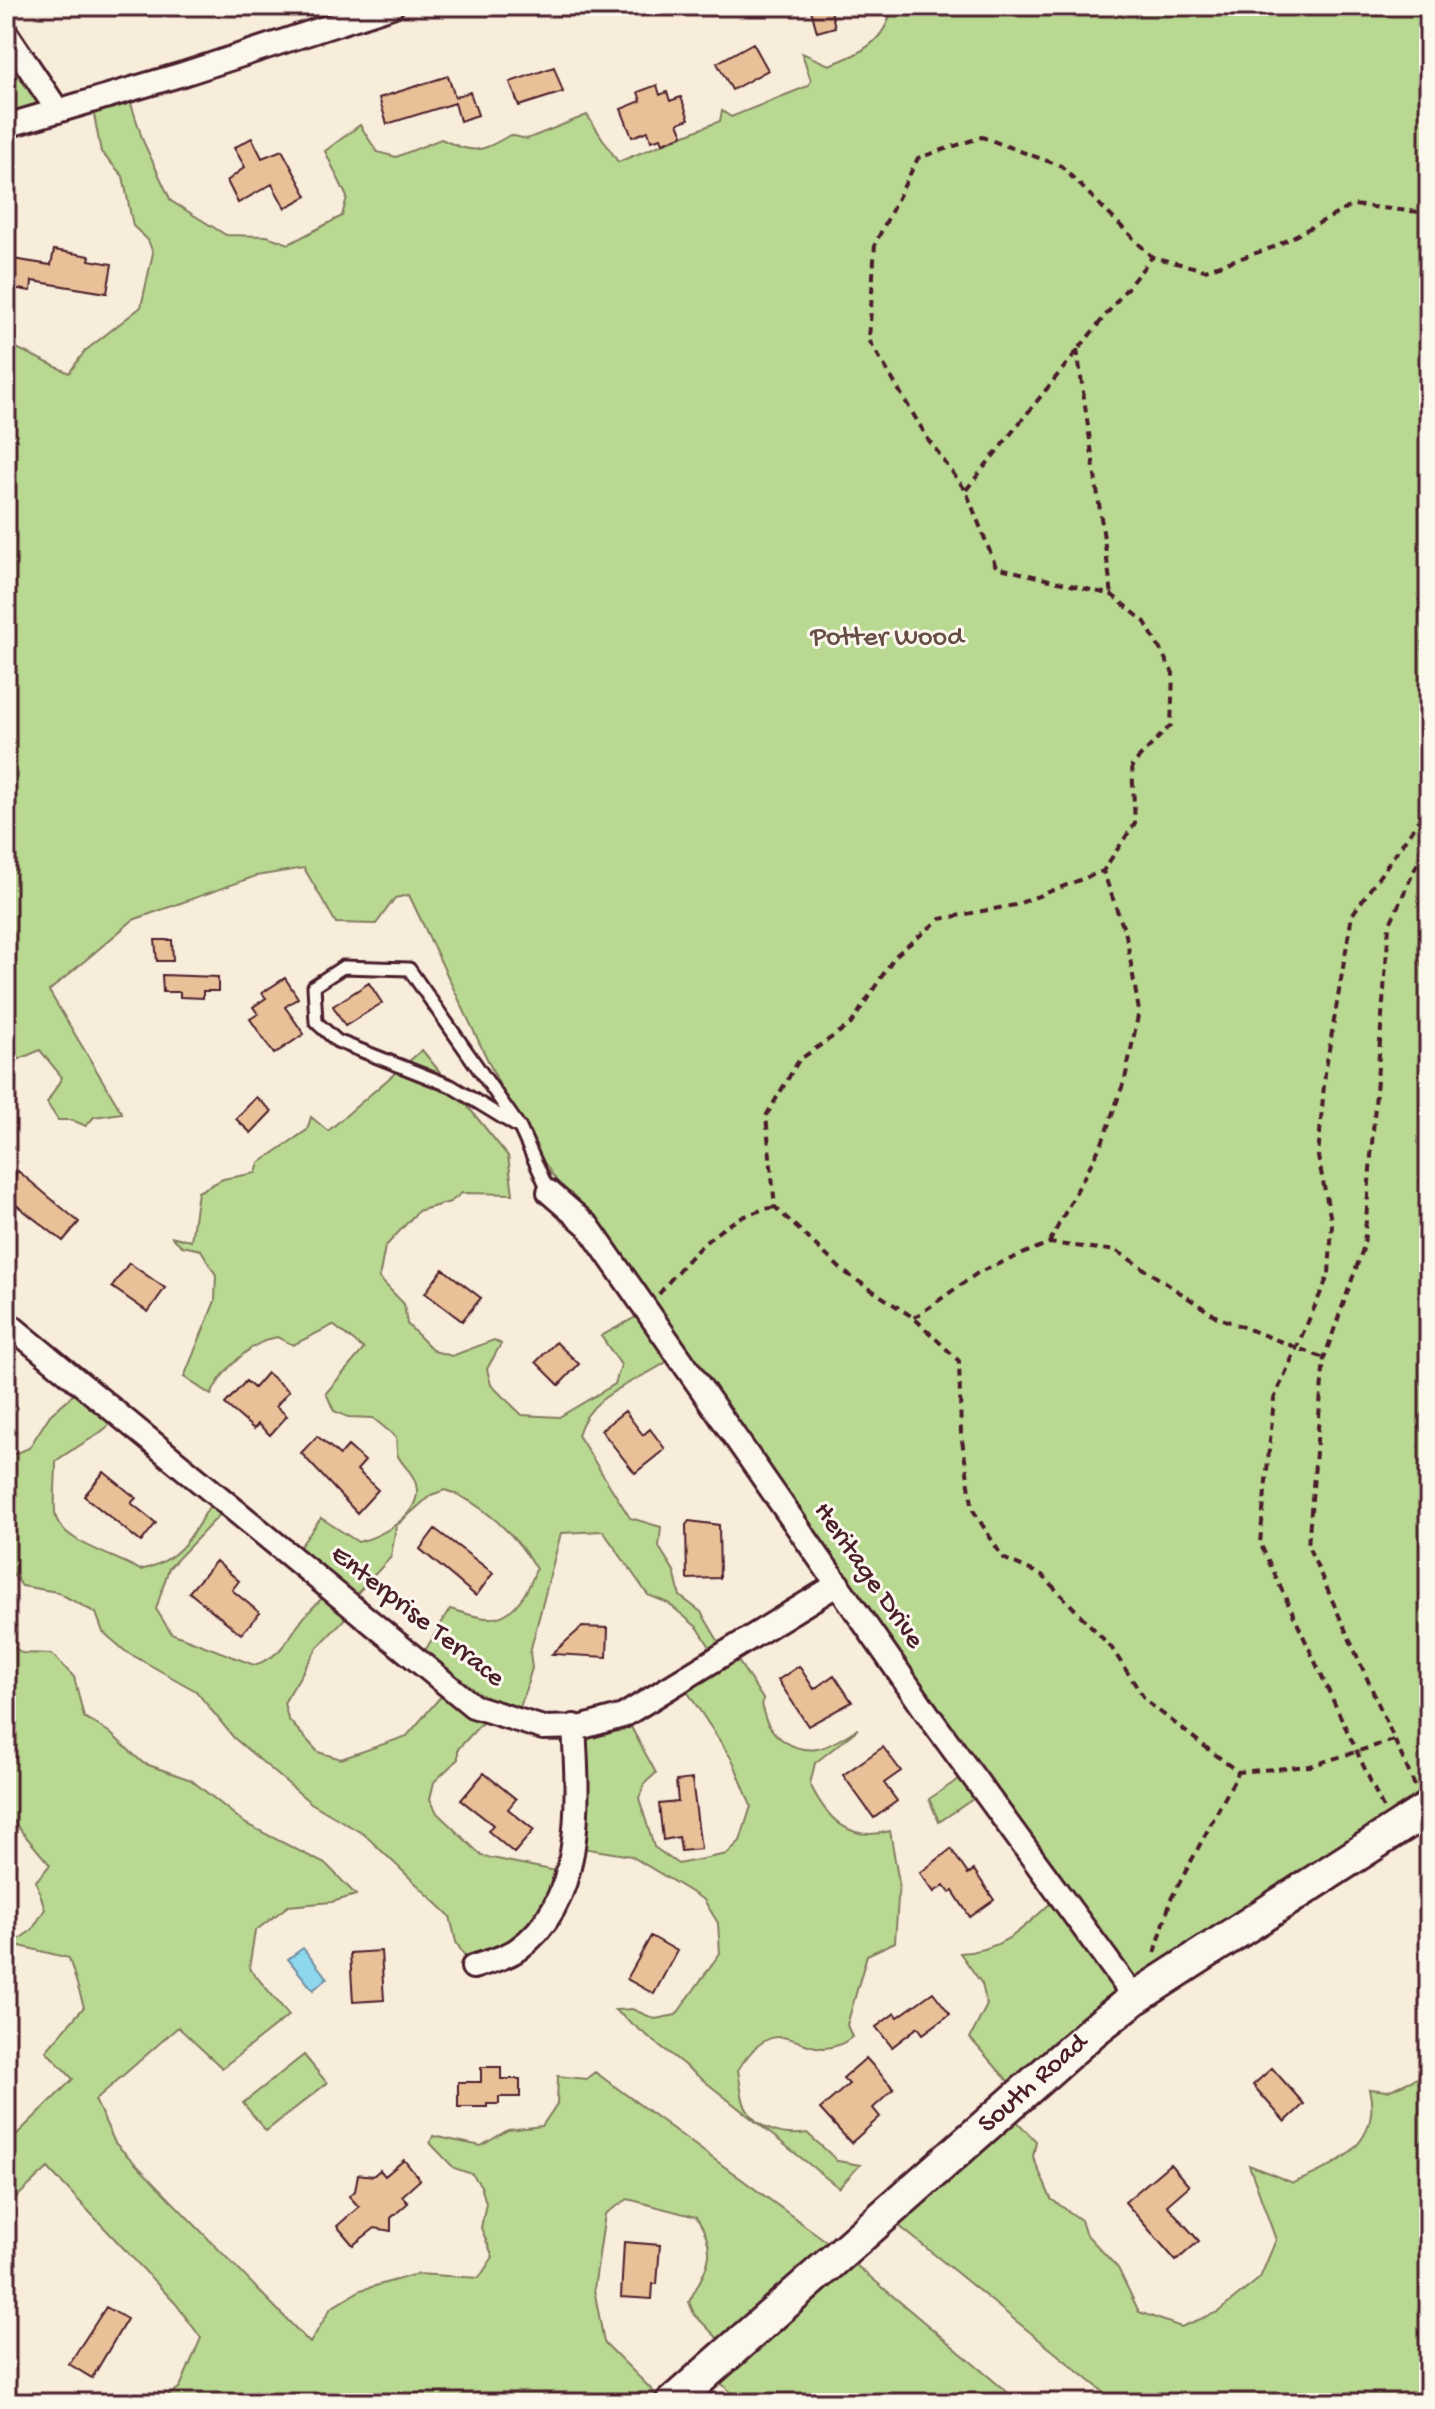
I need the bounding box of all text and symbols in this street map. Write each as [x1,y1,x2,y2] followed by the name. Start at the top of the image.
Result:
[809,622,966,655] park label: Potter Wood
[805,1496,931,1656] street label: Heritage Drive
[323,1539,511,1696] street label: Enterprise Terrace
[972,2025,1097,2141] street label: South Road

